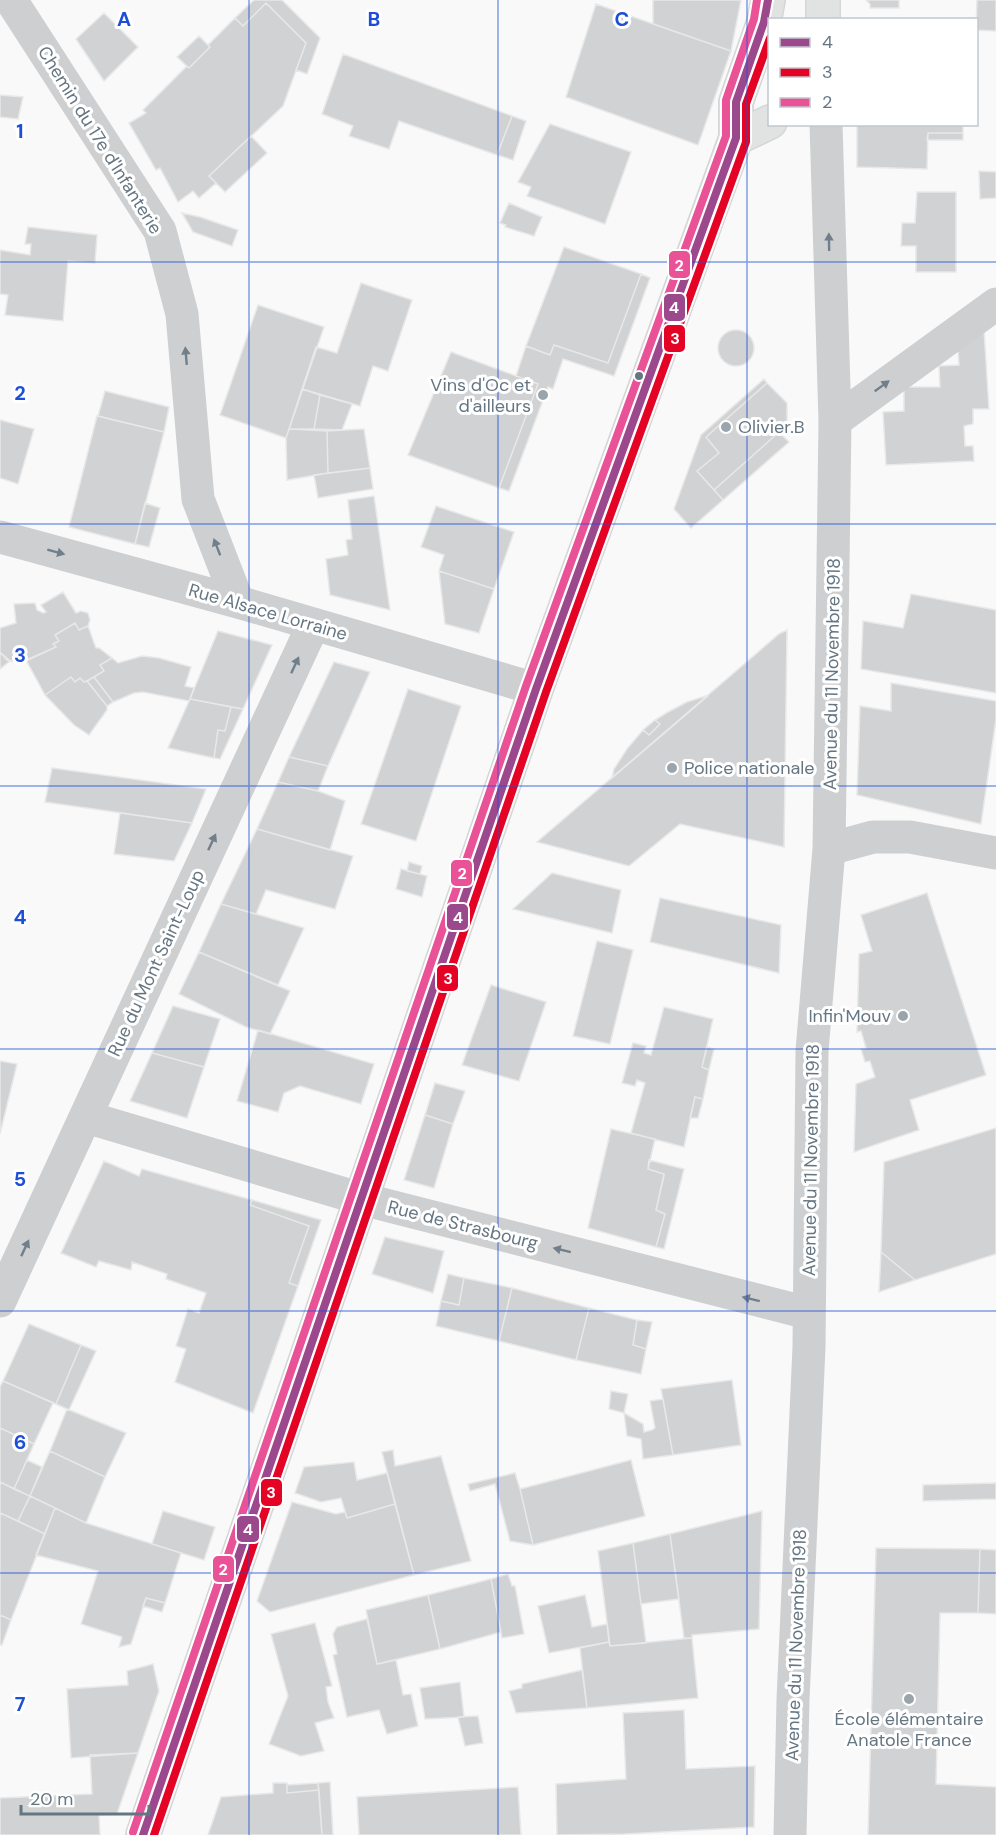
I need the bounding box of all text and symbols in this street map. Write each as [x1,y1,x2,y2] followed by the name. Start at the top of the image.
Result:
[117,6,131,32] text: A
[368,6,380,32] text: B
[615,6,629,32] text: C
[768,18,978,126] legend
[822,30,833,54] text: 4
[32,41,168,239] street label: Chemin du 17e d'Infanterie
[822,60,833,84] text: 3
[822,90,832,114] text: 2
[16,118,24,144] text: 1
[825,233,834,252] one-way arrow
[668,250,691,279] line badge: 2
[674,255,684,276] text: 2
[663,293,686,322] line badge: 4
[669,297,679,318] text: 4
[663,324,686,353] line badge: 3
[670,328,680,349] text: 3
[181,347,191,366] one-way arrow
[633,370,645,382] unlabelled marker
[430,373,531,418] place label: Vins d'Oc et d'ailleurs
[14,380,26,406] text: 2
[874,380,890,392] one-way arrow
[536,388,550,402] marker: Vins d'Oc et d'ailleurs
[738,415,805,439] place label: Olivier.B
[719,420,733,434] marker: Olivier.B
[212,538,222,556] one-way arrow
[47,548,66,558] one-way arrow
[818,558,846,790] street label: Avenue du 11 Novembre 1918
[186,578,350,646] street label: Rue Alsace Lorraine
[14,642,26,668] text: 3
[290,657,299,674] one-way arrow
[684,756,815,780] place label: Police nationale
[665,761,679,775] marker: Police nationale
[208,833,217,850] one-way arrow
[450,859,473,887] line badge: 2
[457,863,467,884] text: 2
[102,866,210,1060] street label: Rue du Mont Saint-Loup
[446,903,469,931] line badge: 4
[14,904,27,930] text: 4
[453,907,463,928] text: 4
[436,964,459,992] line badge: 3
[443,968,453,989] text: 3
[808,1004,892,1028] place label: Infin'Mouv
[896,1009,910,1023] marker: Infin'Mouv
[797,1044,825,1276] street label: Avenue du 11 Novembre 1918
[14,1166,26,1192] text: 5
[385,1195,541,1255] street label: Rue de Strasbourg
[20,1239,29,1256] one-way arrow
[553,1245,571,1255] one-way arrow
[742,1294,760,1303] one-way arrow
[14,1429,26,1455] text: 6
[260,1478,283,1507] line badge: 3
[266,1482,276,1503] text: 3
[236,1515,260,1543] line badge: 4
[243,1519,253,1540] text: 4
[780,1529,812,1761] street label: Avenue du 11 Novembre 1918
[212,1555,235,1583] line badge: 2
[218,1559,228,1580] text: 2
[15,1691,26,1717] text: 7
[902,1692,916,1706] marker: École élémentaire Anatole France
[835,1707,983,1752] place label: École élémentaire Anatole France
[21,1778,148,1816] scale bar
[30,1787,73,1811] text: 20 m

